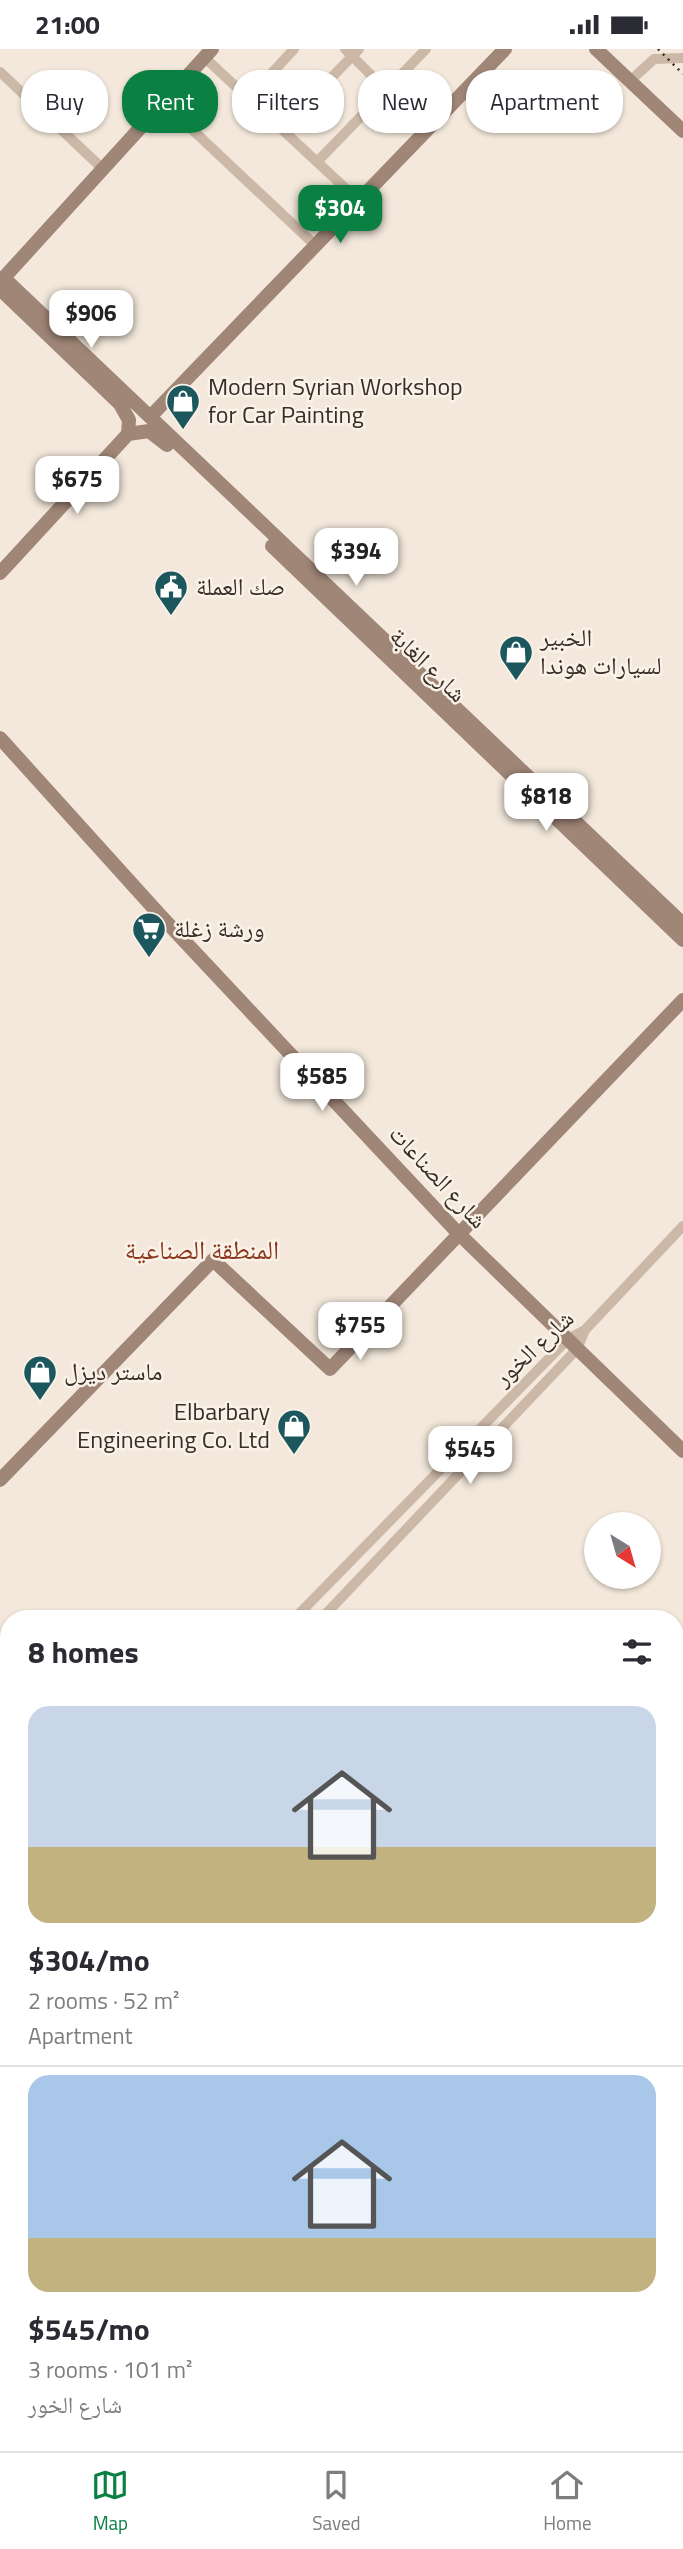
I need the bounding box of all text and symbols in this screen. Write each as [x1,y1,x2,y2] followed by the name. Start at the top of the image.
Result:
[35,5,100,44] text: 21:00
[21,70,108,133] chip: Buy
[122,70,218,133] chip: Rent
[232,70,344,133] chip: Filters
[358,70,452,133] chip: New
[466,70,623,133] chip: Apartment
[299,185,381,245] pin: $304
[314,190,366,225] text: $304
[50,291,132,350] pin: $906
[65,295,117,330] text: $906
[208,368,463,432] place label: Modern Syrian Workshop for Car Painting
[164,382,202,431] shop icon: Modern Syrian Workshop for Car Painting
[36,456,118,516] pin: $675
[51,461,103,496] text: $675
[315,529,397,588] pin: $394
[330,533,382,568] text: $394
[152,568,190,617] public building icon: صك العملة
[196,568,285,604] place label: صك العملة
[382,618,475,710] street label: شارع الغابة
[539,619,662,683] place label: الخبير لسيارات هوندا
[497,633,535,682] shop icon: الخبير لسيارات هوندا
[505,773,587,833] pin: $818
[520,778,572,813] text: $818
[130,910,168,959] supermarket icon: ورشة زغلة
[174,910,265,946] place label: ورشة زغلة
[281,1053,363,1113] pin: $585
[296,1058,348,1093] text: $585
[381,1116,496,1236] street label: شارع الصناعات
[125,1230,279,1269] district label: المنطقة الصناعية
[484,1301,581,1395] street label: شارع الخور
[319,1303,401,1362] pin: $755
[334,1307,386,1342] text: $755
[21,1353,59,1402] shop icon: ماستر ديزل
[64,1353,163,1389] place label: ماستر ديزل
[77,1393,270,1457] place label: Elbarbary Engineering Co. Ltd
[275,1407,313,1456] shop icon: Elbarbary Engineering Co. Ltd
[429,1427,511,1486] pin: $545
[444,1431,496,1466] text: $545
[584,1512,662,1589] north arrow
[584,1512,661,1589] map controls
[28,1629,139,1675] text: 8 homes
[618,1633,656,1671] icon: filters
[279,1752,405,1878] icon: home
[28,1937,150,1983] text: $304/mo
[28,1983,179,2018] text: 2 rooms · 52 m²
[28,2018,133,2053] text: Apartment
[279,2121,405,2247] icon: home
[28,2306,150,2352] text: $545/mo
[28,2352,192,2387] text: 3 rooms · 101 m²
[28,2387,122,2422] text: شارع الخور
[91,2466,129,2537] tab: Map
[312,2466,361,2537] tab: Saved
[543,2466,592,2537] tab: Home

